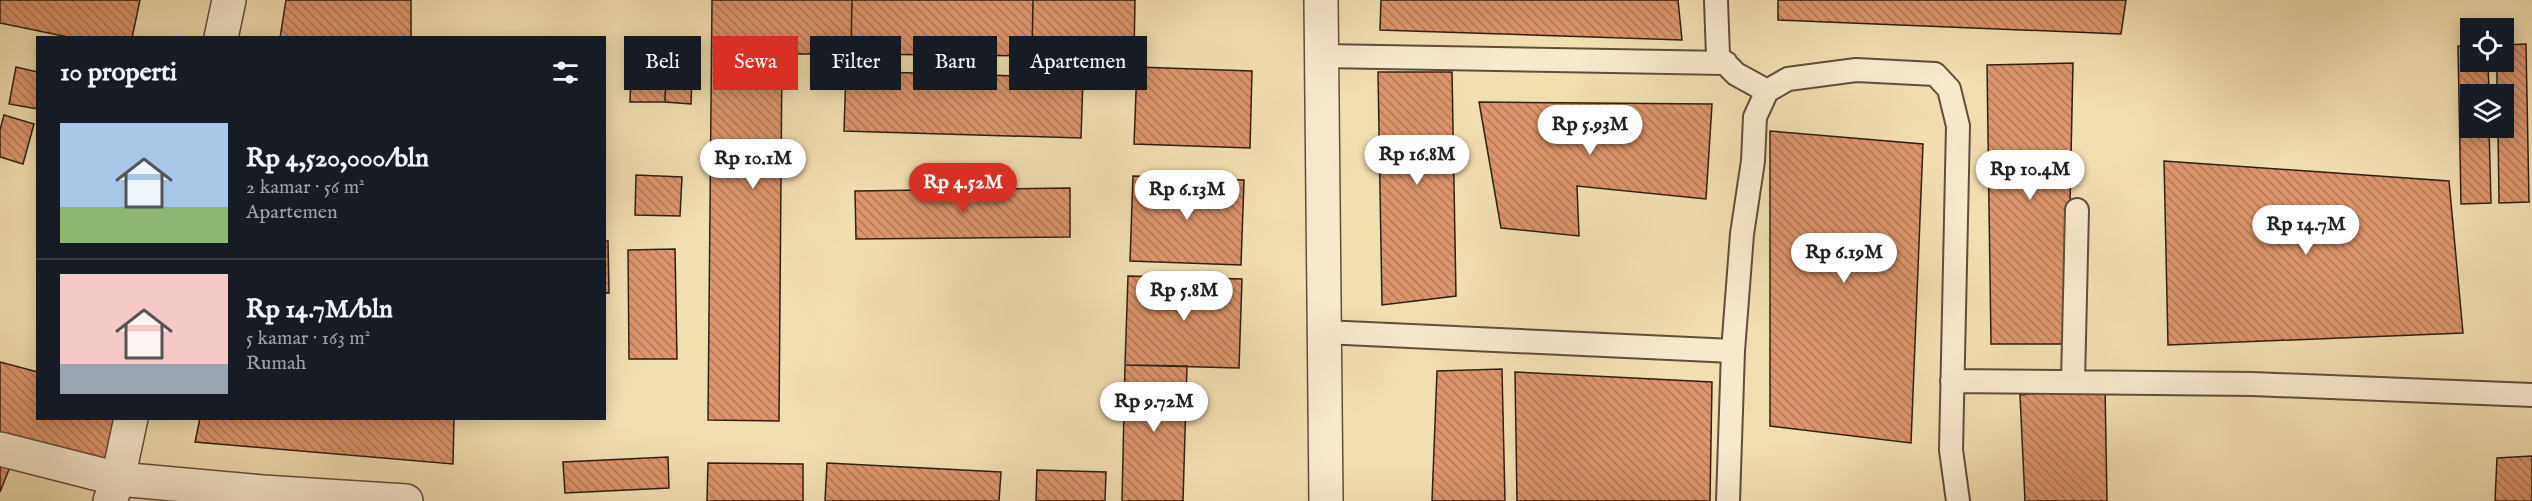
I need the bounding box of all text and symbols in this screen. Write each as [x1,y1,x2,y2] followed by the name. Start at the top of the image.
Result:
[2460,18,2514,138] map controls
[2460,18,2514,72] button: locate
[624,36,701,90] chip: Beli
[713,36,798,90] chip: Sewa
[810,36,901,90] chip: Filter
[913,36,997,90] chip: Baru
[1009,36,1147,90] chip: Apartemen
[60,56,177,89] text: 10 properti
[549,56,582,89] icon: filters
[2460,84,2514,138] button: layers
[1528,105,1652,156] pin: Rp 5.93M
[1552,112,1628,137] text: Rp 5.93M
[1355,135,1479,186] pin: Rp 16.8M
[691,139,815,190] pin: Rp 10.1M
[246,142,429,175] text: Rp 4,520,000/bln
[1378,142,1456,167] text: Rp 16.8M
[714,146,792,171] text: Rp 10.1M
[108,147,180,219] icon: home
[1968,150,2092,201] pin: Rp 10.4M
[1990,157,2070,182] text: Rp 10.4M
[901,163,1025,214] pin: Rp 4.52M
[923,170,1003,195] text: Rp 4.52M
[1125,170,1249,221] pin: Rp 6.13M
[246,175,365,200] text: 2 kamar · 56 m²
[1149,177,1225,202] text: Rp 6.13M
[246,200,338,225] text: Apartemen
[2244,205,2368,256] pin: Rp 14.7M
[2266,212,2346,237] text: Rp 14.7M
[1782,233,1906,284] pin: Rp 6.19M
[1805,240,1883,265] text: Rp 6.19M
[1129,271,1239,322] pin: Rp 5.8M
[1150,278,1218,303] text: Rp 5.8M
[246,293,393,326] text: Rp 14.7M/bln
[108,298,180,370] icon: home
[246,326,370,351] text: 5 kamar · 163 m²
[246,351,306,376] text: Rumah
[1092,382,1216,433] pin: Rp 9.72M
[1114,389,1194,414] text: Rp 9.72M

